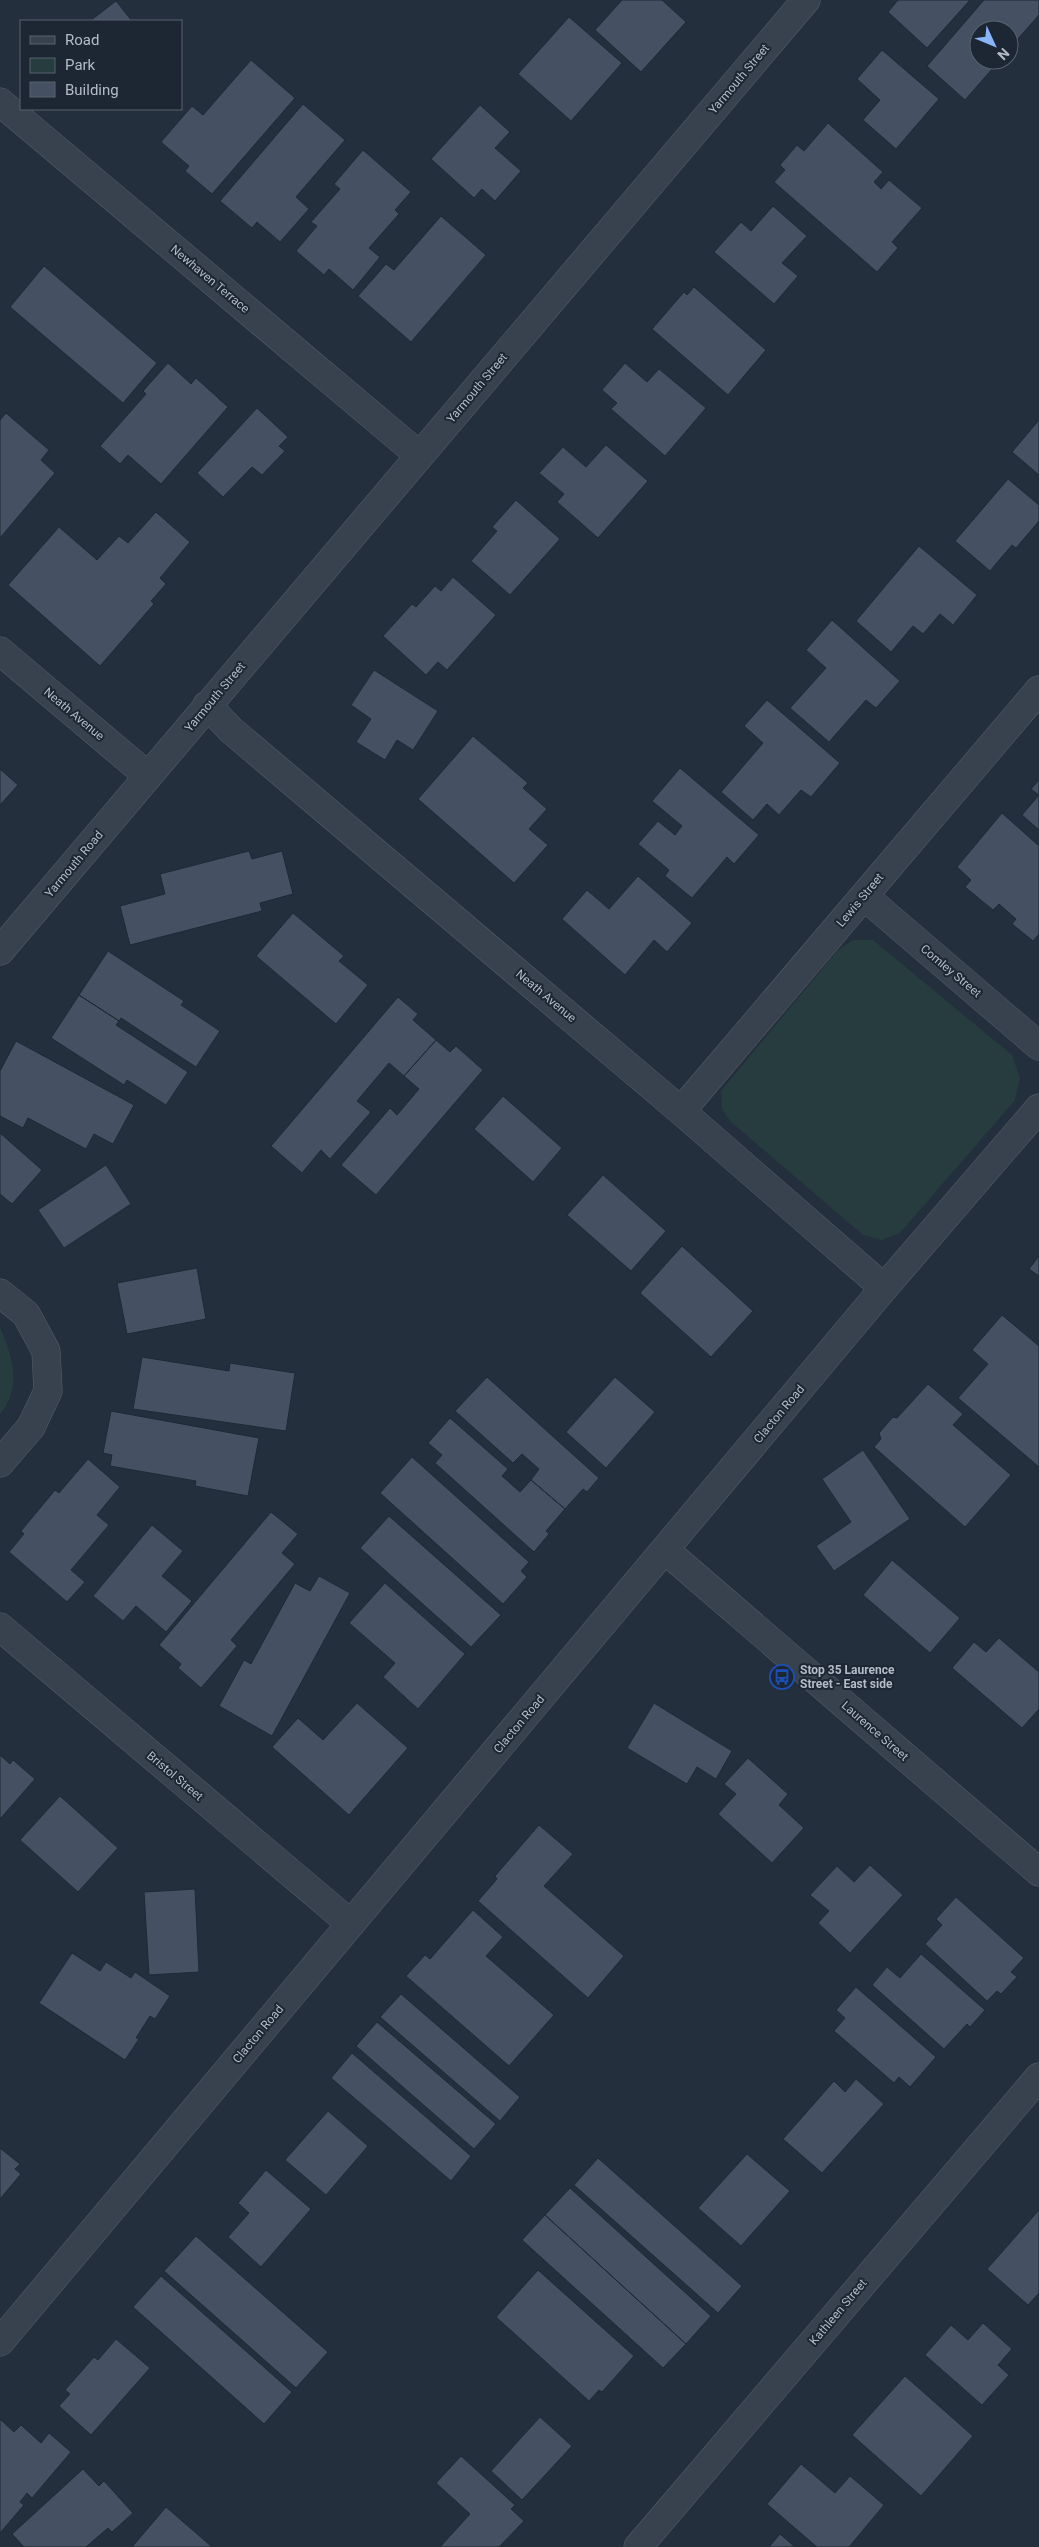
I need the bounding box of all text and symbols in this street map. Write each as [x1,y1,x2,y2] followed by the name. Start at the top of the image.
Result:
[20,20,182,110] legend
[969,20,1019,70] north arrow
[65,31,99,49] text: Road
[706,41,772,117] street label: Yarmouth Street
[994,45,1013,63] text: N
[65,56,96,74] text: Park
[65,81,119,99] text: Building
[168,242,252,316] street label: Newhaven Terrace
[444,350,510,426] street label: Yarmouth Street
[182,659,248,735] street label: Yarmouth Street
[41,685,107,743] street label: Neath Avenue
[42,828,106,900] street label: Yarmouth Road
[834,870,886,930] street label: Lewis Street
[918,942,984,1000] street label: Comley Street
[513,967,579,1025] street label: Neath Avenue
[751,1382,807,1446] street label: Clacton Road
[800,1663,895,1691] place label: Stop 35 Laurence Street - East side
[769,1664,795,1690] bus stop icon: Stop 35 Laurence Street - East side
[491,1692,547,1756] street label: Clacton Road
[839,1698,911,1764] street label: Laurence Street
[144,1749,206,1804] street label: Bristol Street
[230,2002,286,2066] street label: Clacton Road
[806,2276,870,2348] street label: Kathleen Street

